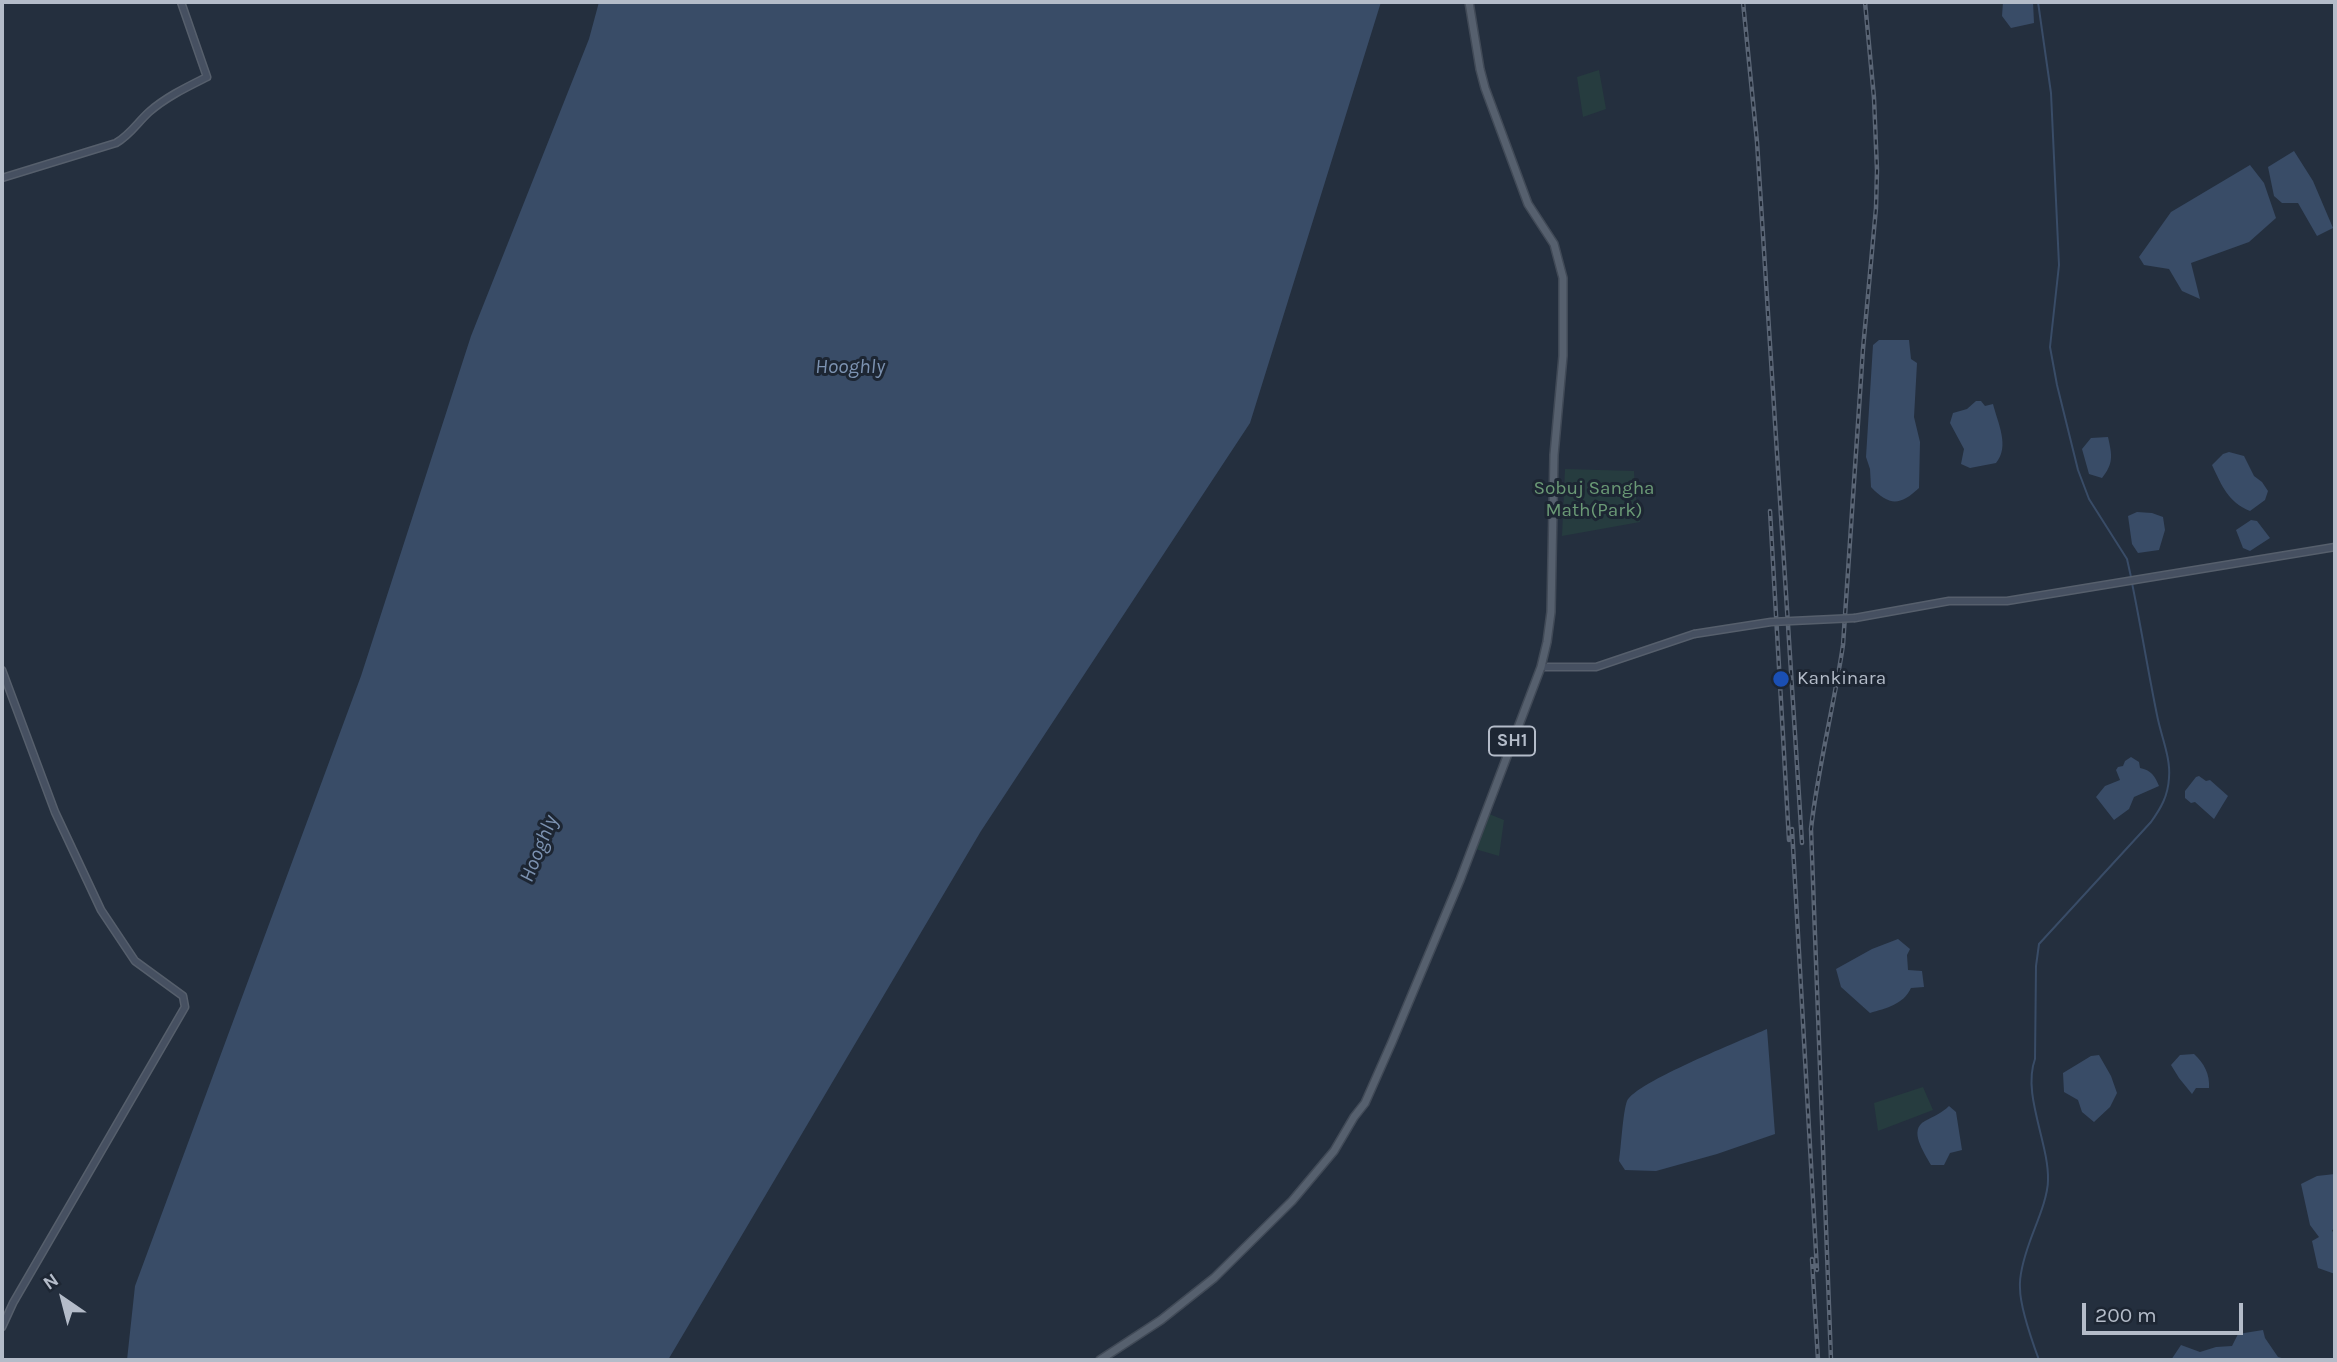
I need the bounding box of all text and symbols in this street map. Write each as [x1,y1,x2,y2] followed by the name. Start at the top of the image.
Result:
[815,354,885,380] water label: Hooghly
[1533,478,1655,522] park label: Sobuj Sangha Math(Park)
[1797,668,1886,690] place label: Kankinara
[1771,669,1791,689] marker: Kankinara
[1489,726,1535,756] road number: SH1
[514,812,564,886] water label: Hooghly
[28,1264,98,1334] north arrow
[39,1269,63,1295] text: N
[2085,1288,2246,1332] scale bar
[2095,1303,2157,1327] text: 200 m

